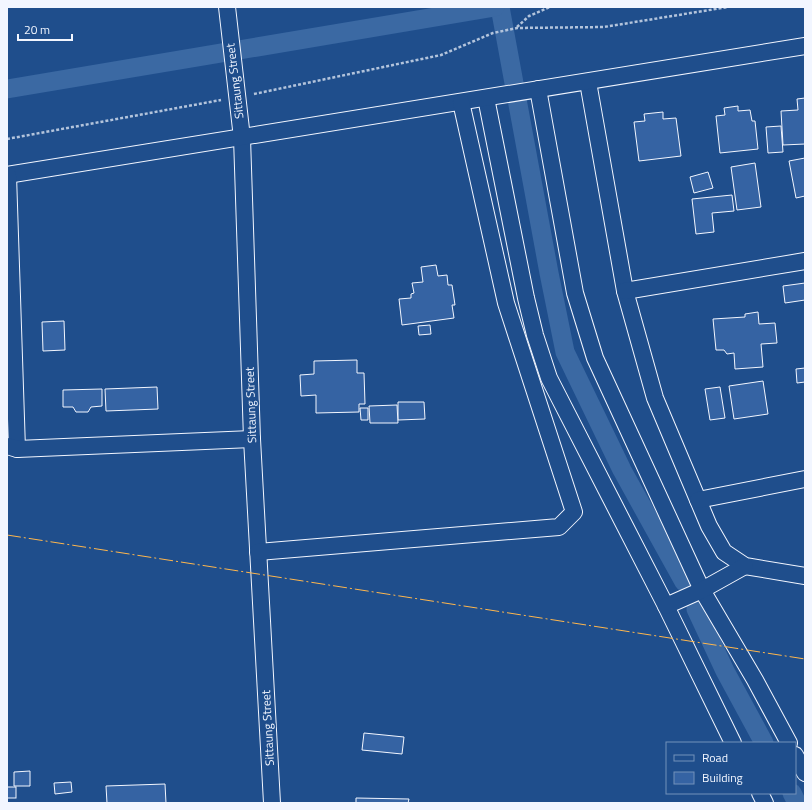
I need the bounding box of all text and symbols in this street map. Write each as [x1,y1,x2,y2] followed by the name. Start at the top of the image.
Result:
[18,16,72,42] scale bar
[24,20,50,39] text: 20 m
[220,41,249,120] street label: Sittaung Street
[240,366,261,443] street label: Sittaung Street
[256,689,279,767] street label: Sittaung Street
[666,742,796,794] legend
[702,748,728,767] text: Road
[702,768,743,787] text: Building

